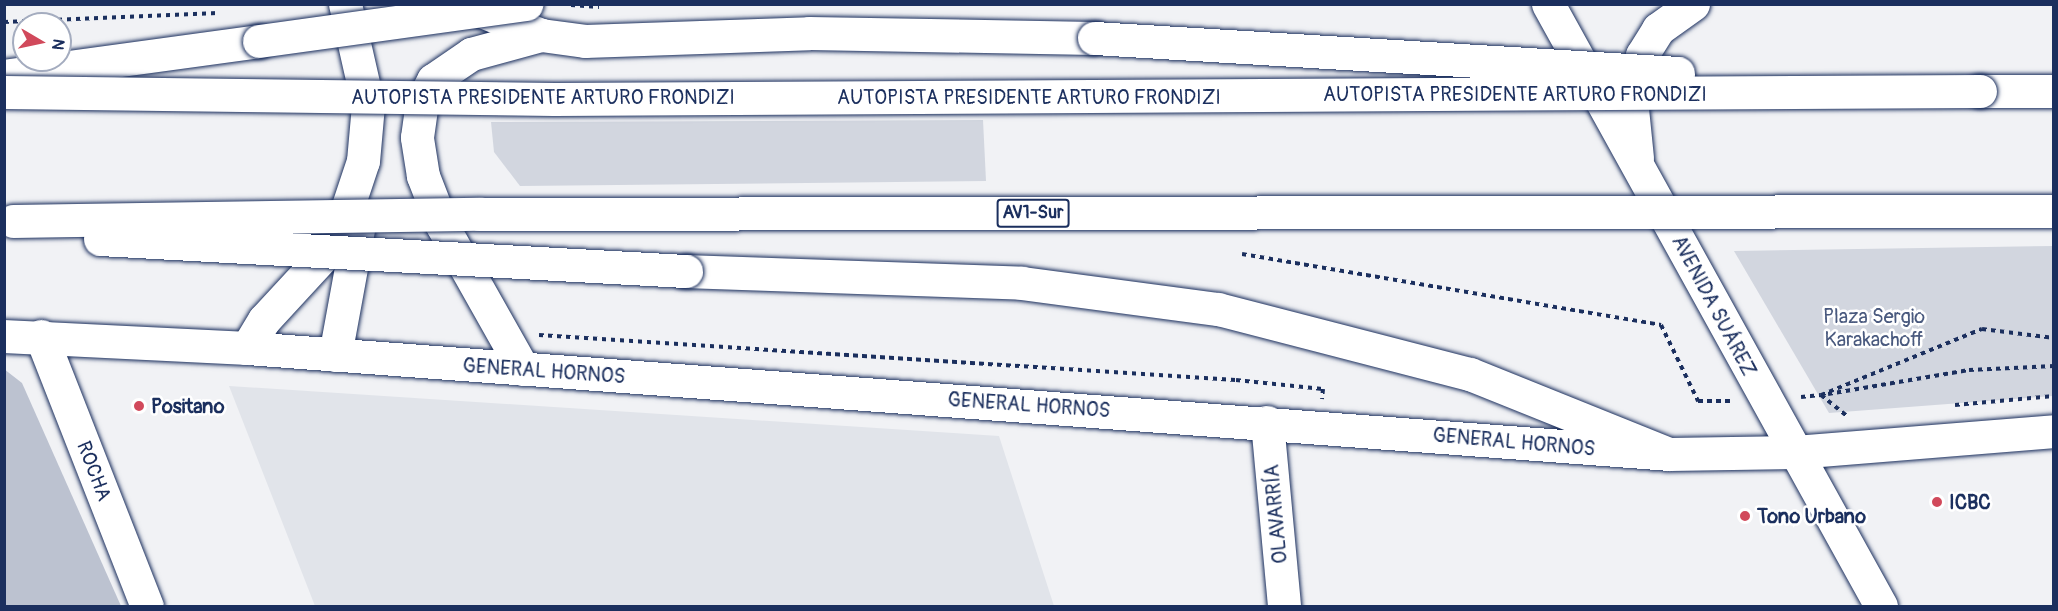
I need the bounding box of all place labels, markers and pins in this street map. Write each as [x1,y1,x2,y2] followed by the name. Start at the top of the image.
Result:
[151,394,224,418] place label: Positano
[132,399,146,413] marker: Positano
[1949,490,1991,514] place label: ICBC
[1930,495,1944,509] marker: ICBC
[1757,504,1866,528] place label: Tono Urbano
[1738,509,1752,523] marker: Tono Urbano

